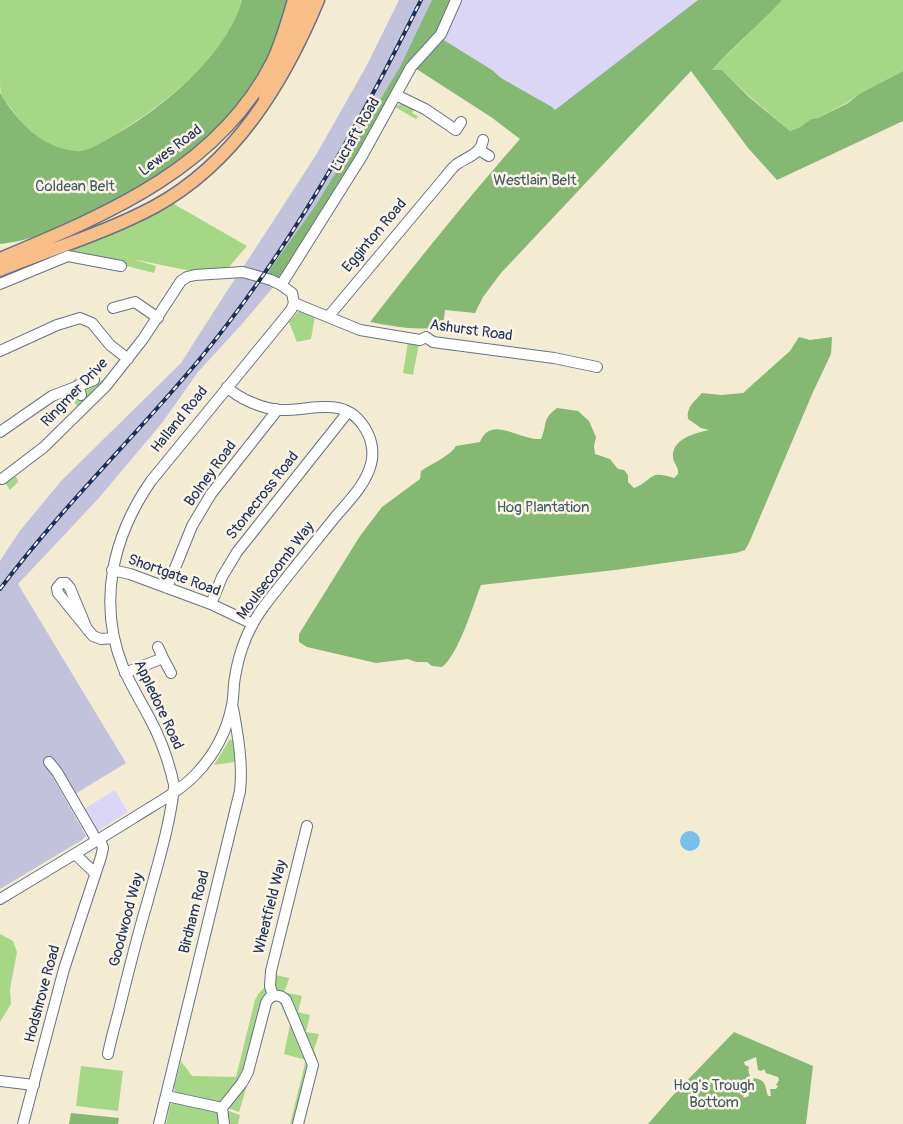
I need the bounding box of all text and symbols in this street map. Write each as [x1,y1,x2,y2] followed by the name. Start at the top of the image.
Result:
[328,95,384,175] street label: Lucraft Road
[136,121,206,181] street label: Lewes Road
[493,172,577,190] park label: Westlain Belt
[35,178,115,196] park label: Coldean Belt
[339,196,411,276] street label: Egginton Road
[428,316,514,346] street label: Ashurst Road
[38,355,112,431] street label: Ringmer Drive
[148,383,212,457] street label: Halland Road
[181,438,241,510] street label: Bolney Road
[223,448,303,544] street label: Stonecross Road
[497,499,589,517] park label: Hog Plantation
[233,519,319,623] street label: Moulsecoomb Way
[125,551,223,601] street label: Shortgate Road
[129,657,187,753] street label: Appledore Road
[251,858,291,956] street label: Wheatfield Way
[176,868,214,956] street label: Birdham Road
[106,871,148,969] street label: Goodwood Way
[21,943,65,1045] street label: Hodshrove Road
[673,1077,755,1112] park label: Hog's Trough Bottom

